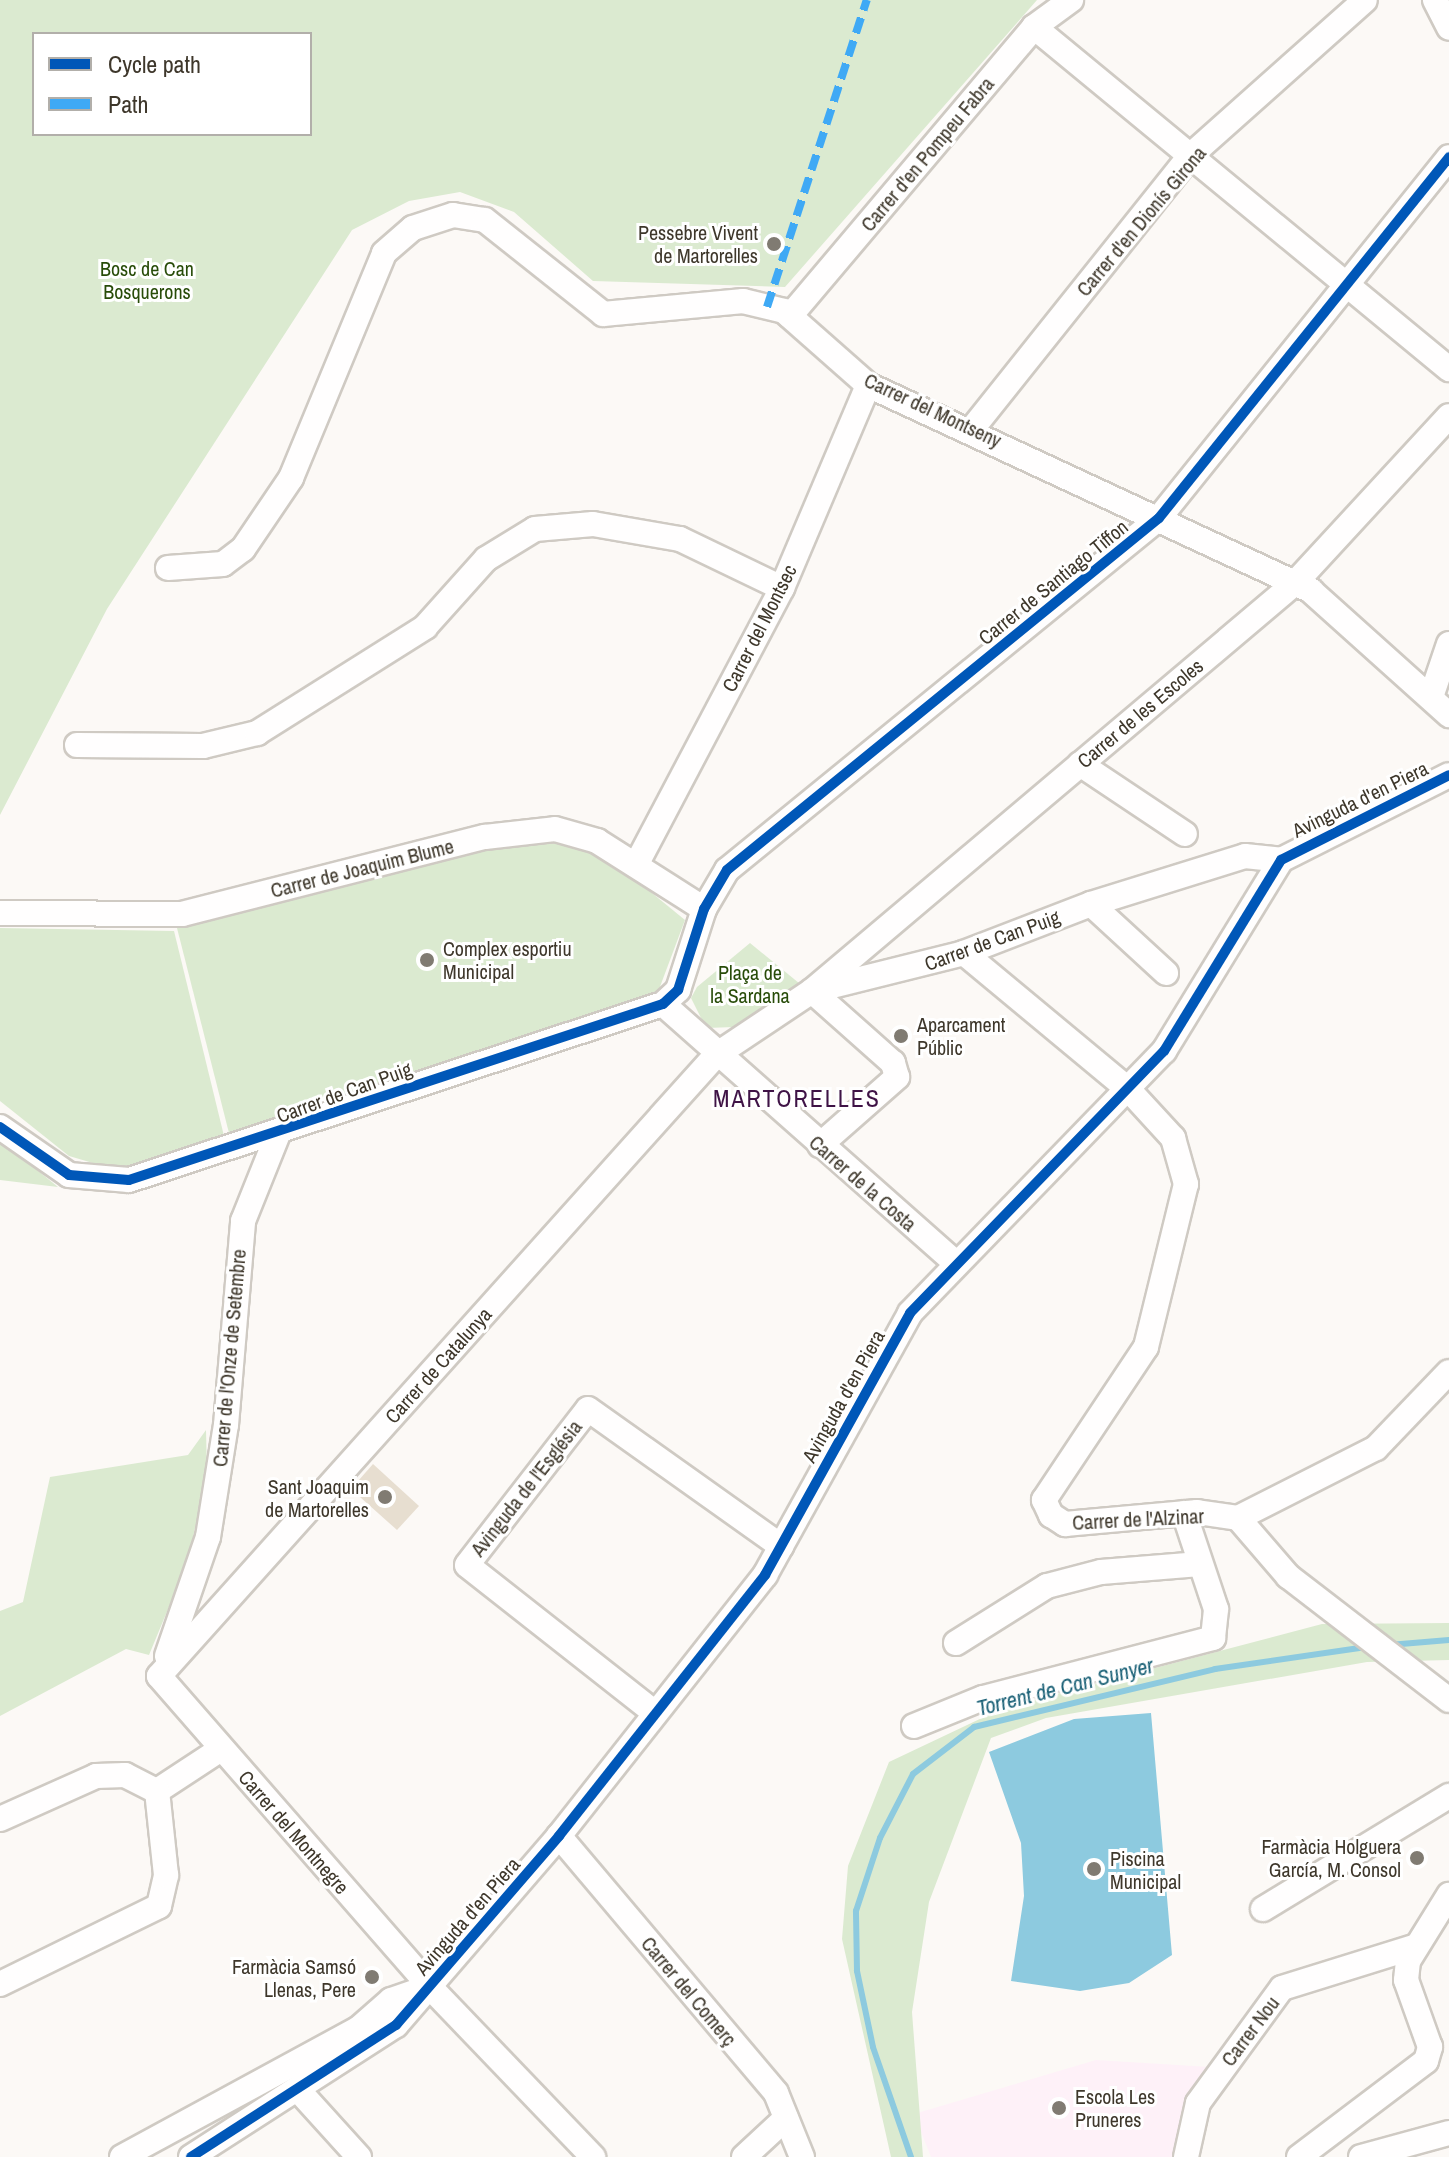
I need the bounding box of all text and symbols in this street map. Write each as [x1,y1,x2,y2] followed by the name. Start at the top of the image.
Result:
[32,32,312,136] legend
[108,48,201,80] text: Cycle path
[856,72,998,236] street label: Carrer d'en Pompeu Fabra
[108,88,149,120] text: Path
[1071,141,1211,301] street label: Carrer d'en Dionís Girona
[638,220,758,267] place label: Pessebre Vivent de Martorelles
[765,235,783,253] marker: Pessebre Vivent de Martorelles
[100,256,194,303] park label: Bosc de Can Bosquerons
[861,368,1005,452] street label: Carrer del Montseny
[973,514,1133,650] street label: Carrer de Santiago Tiffon
[717,560,801,696] street label: Carrer del Montsec
[1072,653,1208,773] street label: Carrer de les Escoles
[1288,756,1432,842] street label: Avinguda d'en Piera
[268,834,456,902] street label: Carrer de Joaquim Blume
[921,904,1063,976] street label: Carrer de Can Puig
[443,936,572,983] place label: Complex esportiu Municipal
[418,951,436,969] marker: Complex esportiu Municipal
[710,960,790,1007] park label: Plaça de la Sardana
[917,1012,1005,1059] place label: Aparcament Públic
[892,1027,910,1045] marker: Aparcament Públic
[273,1056,415,1128] street label: Carrer de Can Puig
[713,1085,881,1113] district label: MARTORELLES
[805,1130,921,1236] street label: Carrer de la Costa
[208,1248,250,1468] street label: Carrer de l'Onze de Setembre
[380,1302,496,1428] street label: Carrer de Catalunya
[797,1326,889,1466] street label: Avinguda d'en Piera
[465,1415,587,1561] street label: Avinguda de l'Església
[265,1474,369,1521] place label: Sant Joaquim de Martorelles
[376,1488,394,1506] marker: Sant Joaquim de Martorelles
[1072,1504,1204,1534] street label: Carrer de l'Alzinar
[974,1652,1156,1722] water label: Torrent de Can Sunyer
[234,1765,354,1899] street label: Carrer del Montnegre
[1261,1834,1401,1881] place label: Farmàcia Holguera García, M. Consol
[1110,1846,1181,1893] place label: Piscina Municipal
[1408,1849,1426,1867] marker: Farmàcia Holguera García, M. Consol
[409,1852,525,1980] street label: Avinguda d'en Piera
[1085,1860,1103,1878] marker: Piscina Municipal
[636,1932,742,2050] street label: Carrer del Comerç
[232,1954,356,2001] place label: Farmàcia Samsó Llenas, Pere
[363,1968,381,1986] marker: Farmàcia Samsó Llenas, Pere
[1216,1991,1284,2071] street label: Carrer Nou
[1075,2084,1155,2131] place label: Escola Les Pruneres
[1050,2099,1068,2117] marker: Escola Les Pruneres

